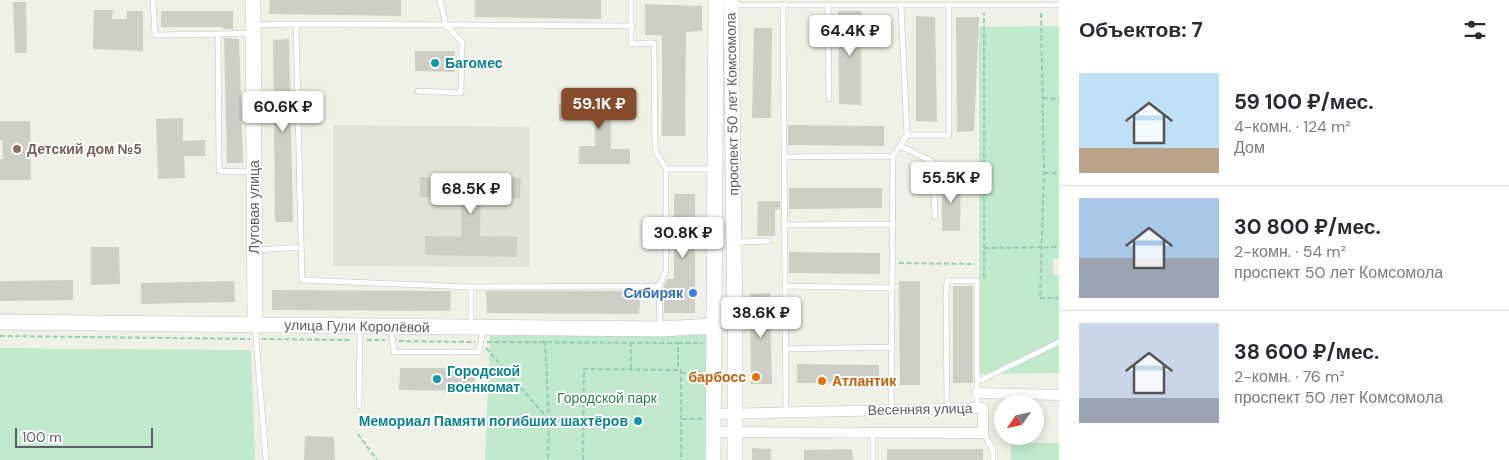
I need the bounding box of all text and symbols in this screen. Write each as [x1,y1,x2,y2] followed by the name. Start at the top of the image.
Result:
[721,12,743,196] street label: проспект 50 лет Комсомола
[804,15,896,57] pin: 64.4K ₽
[1079,16,1203,44] text: Объектов: 7
[1461,16,1489,44] icon: filters
[820,20,880,41] text: 64.4K ₽
[445,54,503,72] place label: Багомес
[429,57,441,69] marker: Багомес
[553,88,645,130] pin: 59.1K ₽
[1234,88,1374,116] text: 59 100 ₽/мес.
[237,90,329,133] pin: 60.6K ₽
[572,93,626,114] text: 59.1K ₽
[1119,93,1179,153] icon: home
[253,96,313,117] text: 60.6K ₽
[1234,116,1351,137] text: 4-комн. · 124 m²
[1234,137,1265,158] text: Дом
[27,140,142,158] place label: Детский дом №5
[11,143,23,155] marker: Детский дом №5
[245,160,263,254] street label: Луговая улица
[905,162,997,204] pin: 55.5K ₽
[922,167,980,188] text: 55.5K ₽
[425,172,517,215] pin: 68.5K ₽
[442,178,500,199] text: 68.5K ₽
[1234,213,1381,241] text: 30 800 ₽/мес.
[637,216,729,259] pin: 30.8K ₽
[1119,218,1179,278] icon: home
[653,222,713,243] text: 30.8K ₽
[1234,241,1346,262] text: 2-комн. · 54 m²
[1234,262,1443,283] text: проспект 50 лет Комсомола
[623,284,684,302] place label: Сибиряк
[687,287,699,299] marker: Сибиряк
[715,296,807,339] pin: 38.6K ₽
[732,302,790,323] text: 38.6K ₽
[284,316,430,336] street label: улица Гули Королёвой
[1234,338,1379,366] text: 38 600 ₽/мес.
[1119,343,1179,403] icon: home
[447,362,520,396] place label: Городской военкомат
[1234,366,1345,387] text: 2-комн. · 76 m²
[688,368,746,386] place label: барбосс
[750,371,762,383] marker: барбосс
[832,372,897,390] place label: Атлантик
[431,373,443,385] marker: Городской военкомат
[816,375,828,387] marker: Атлантик
[1234,387,1443,408] text: проспект 50 лет Комсомола
[557,389,658,407] park label: Городской парк
[994,395,1044,445] north arrow
[994,395,1044,445] map controls
[867,399,973,419] street label: Весенняя улица
[359,412,628,430] place label: Мемориал Памяти погибших шахтёров
[632,415,644,427] marker: Мемориал Памяти погибших шахтёров
[15,425,152,448] scale bar
[22,428,62,446] text: 100 m

